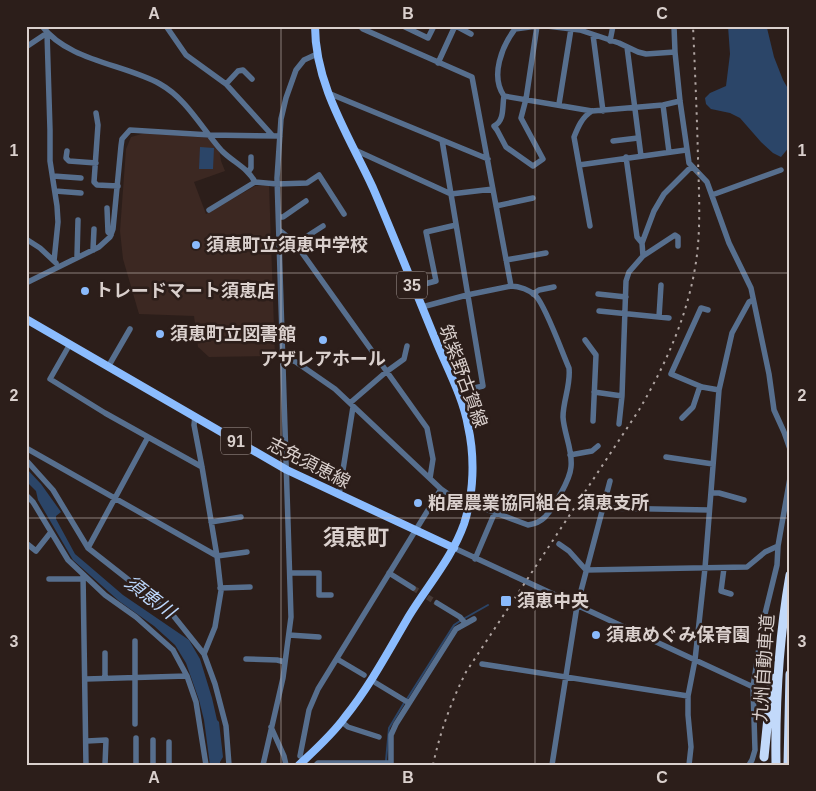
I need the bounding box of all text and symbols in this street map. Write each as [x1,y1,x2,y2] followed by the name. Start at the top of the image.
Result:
[148,5,160,22] text: A
[402,5,414,22] text: B
[656,5,668,22] text: C
[10,142,19,159] text: 1
[798,142,807,159] text: 1
[206,235,368,255] place label: 須恵町立須恵中学校
[190,239,202,251] marker: 須恵町立須恵中学校
[397,272,427,298] road number: 35
[95,281,275,301] place label: トレードマート須恵店
[79,285,91,297] marker: トレードマート須恵店
[435,322,491,430] street label: 筑紫野古賀線
[170,324,296,344] place label: 須恵町立図書館
[154,328,166,340] marker: 須恵町立図書館
[317,334,329,346] marker: アザレアホール
[260,349,386,369] place label: アザレアホール
[10,387,19,404] text: 2
[798,387,807,404] text: 2
[221,428,251,454] road number: 91
[264,434,354,492] street label: 志免須恵線
[428,493,649,513] place label: 粕屋農業協同組合 須恵支所
[412,497,424,509] marker: 粕屋農業協同組合 須恵支所
[323,525,389,550] district label: 須恵町
[121,571,181,624] water label: 須恵川
[517,591,589,611] place label: 須恵中央
[499,594,513,608] marker: 須恵中央
[750,613,778,723] street label: 九州自動車道
[606,625,751,645] place label: 須恵めぐみ保育園
[590,629,602,641] marker: 須恵めぐみ保育園
[10,633,19,650] text: 3
[798,633,807,650] text: 3
[148,769,160,786] text: A
[402,769,414,786] text: B
[656,769,668,786] text: C

